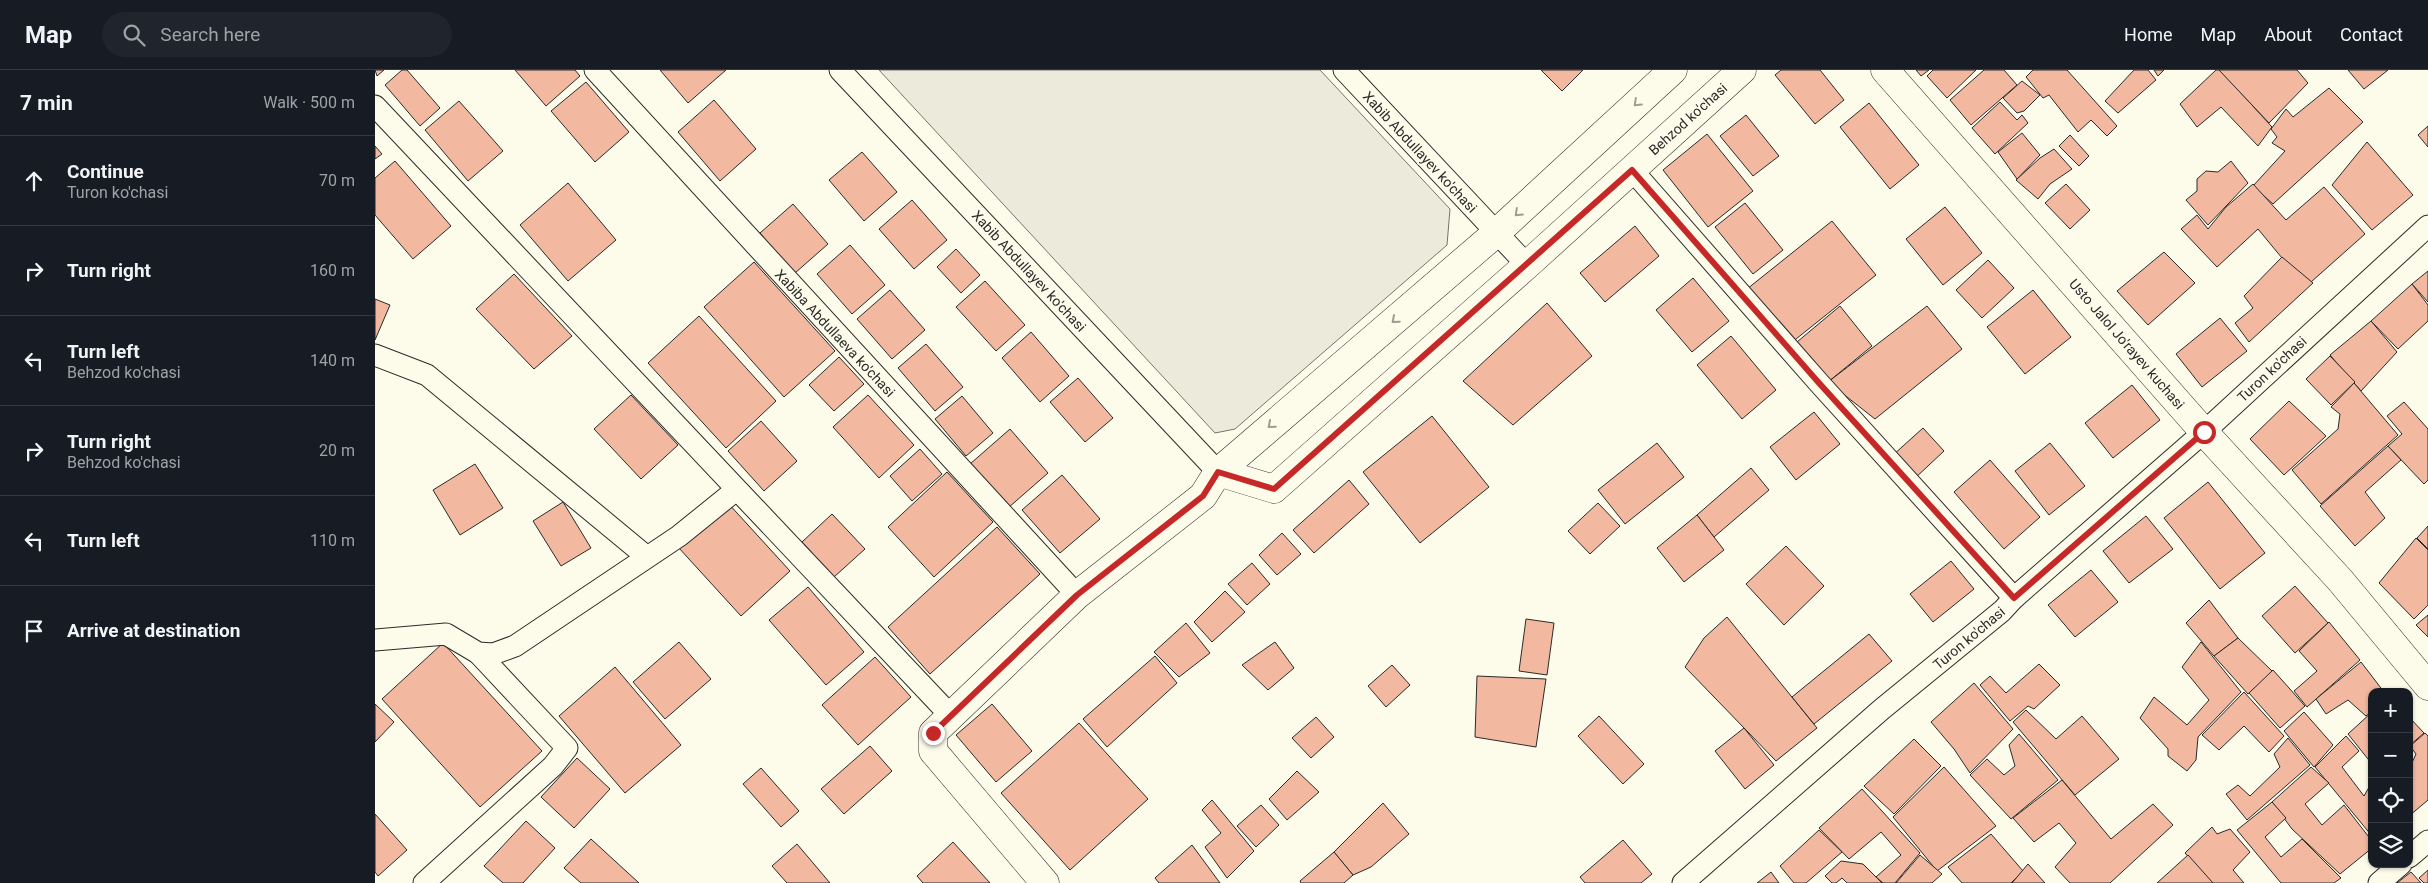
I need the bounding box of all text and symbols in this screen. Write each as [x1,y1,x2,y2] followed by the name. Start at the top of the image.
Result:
[102,12,452,57] search box
[25,21,72,49] text: Map
[120,21,148,49] icon: search
[160,23,260,46] text: Search here
[2124,24,2173,45] text: Home
[2201,24,2236,45] text: Map
[2264,24,2312,45] text: About
[2340,24,2403,45] text: Contact
[1646,80,1730,158] street label: Behzod ko'chasi
[1360,88,1480,216] street label: Xabib Abdullayev ko'chasi
[20,91,73,115] text: 7 min
[263,93,355,112] text: Walk · 500 m
[1634,97,1643,106] one-way arrow
[67,160,144,183] text: Continue
[20,167,48,195] icon: ahead
[319,171,355,190] text: 70 m
[67,183,168,202] text: Turon ko'chasi
[969,207,1089,335] street label: Xabib Abdullayev ko'chasi
[1514,207,1523,216] one-way arrow
[20,257,48,285] icon: right
[67,259,151,282] text: Turn right
[310,261,355,280] text: 160 m
[772,266,898,400] street label: Xabiba Abdullaeva ko'chasi
[2066,276,2188,412] street label: Usto Jalol Jo'rayev kuchasi
[1392,314,1401,322] one-way arrow
[2234,333,2310,405] street label: Turon ko'chasi
[67,340,140,363] text: Turn left
[20,347,48,375] icon: left
[310,351,355,370] text: 140 m
[67,363,181,382] text: Behzod ko'chasi
[1268,419,1277,428] one-way arrow
[2193,421,2216,444] route start
[67,430,151,453] text: Turn right
[20,437,48,465] icon: right
[319,441,355,460] text: 20 m
[67,453,181,472] text: Behzod ko'chasi
[20,527,48,555] icon: left
[67,529,140,552] text: Turn left
[310,531,355,550] text: 110 m
[1930,603,2008,673] street label: Turon ko'chasi
[20,617,48,645] icon: arrive
[67,619,240,642] text: Arrive at destination
[2368,688,2413,868] map controls
[2368,688,2413,733] button: +
[922,722,945,745] route end
[2368,733,2413,778] button: −
[2368,778,2413,823] button: locate
[2368,823,2413,868] button: layers

